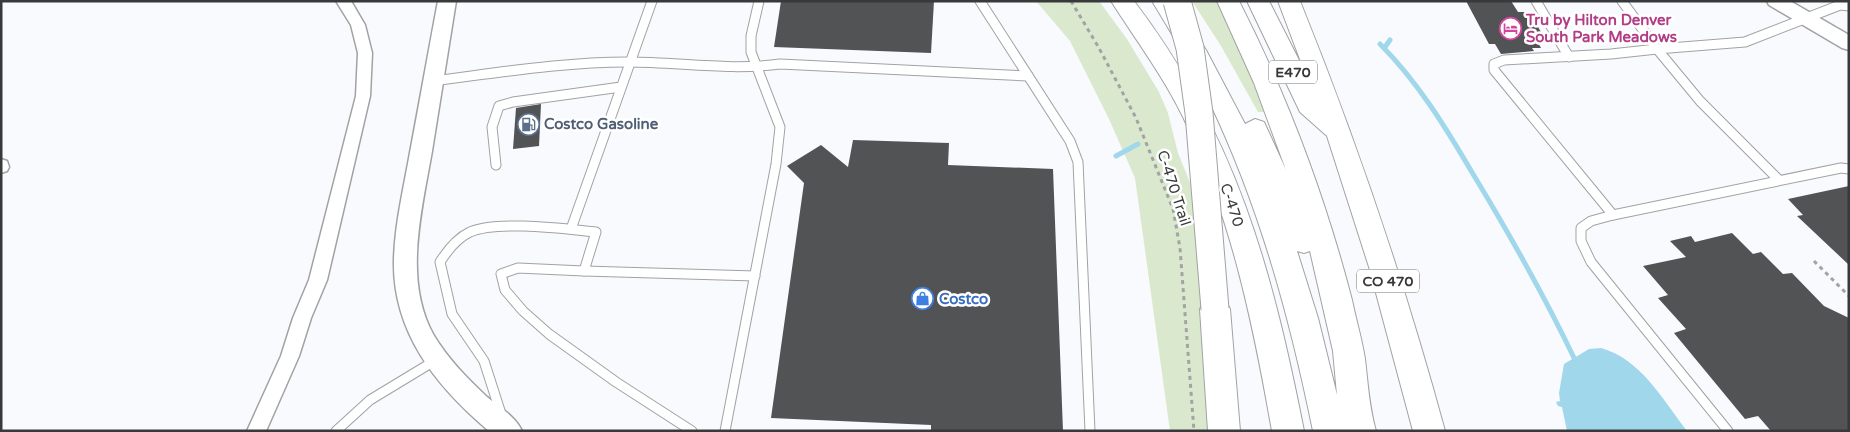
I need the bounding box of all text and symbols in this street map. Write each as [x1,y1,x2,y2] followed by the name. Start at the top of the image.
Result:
[1525,11,1677,46] place label: Tru by Hilton Denver South Park Meadows
[1498,17,1522,41] hotel icon: Tru by Hilton Denver South Park Meadows
[1269,61,1317,84] road number: E470
[516,112,540,136] fuel station icon: Costco Gasoline
[544,115,659,133] place label: Costco Gasoline
[1153,148,1195,228] street label: C-470 Trail
[1217,181,1247,229] street label: C-470
[1357,270,1419,292] road number: CO 470
[911,287,935,311] shop icon: Costco
[939,290,988,308] place label: Costco

